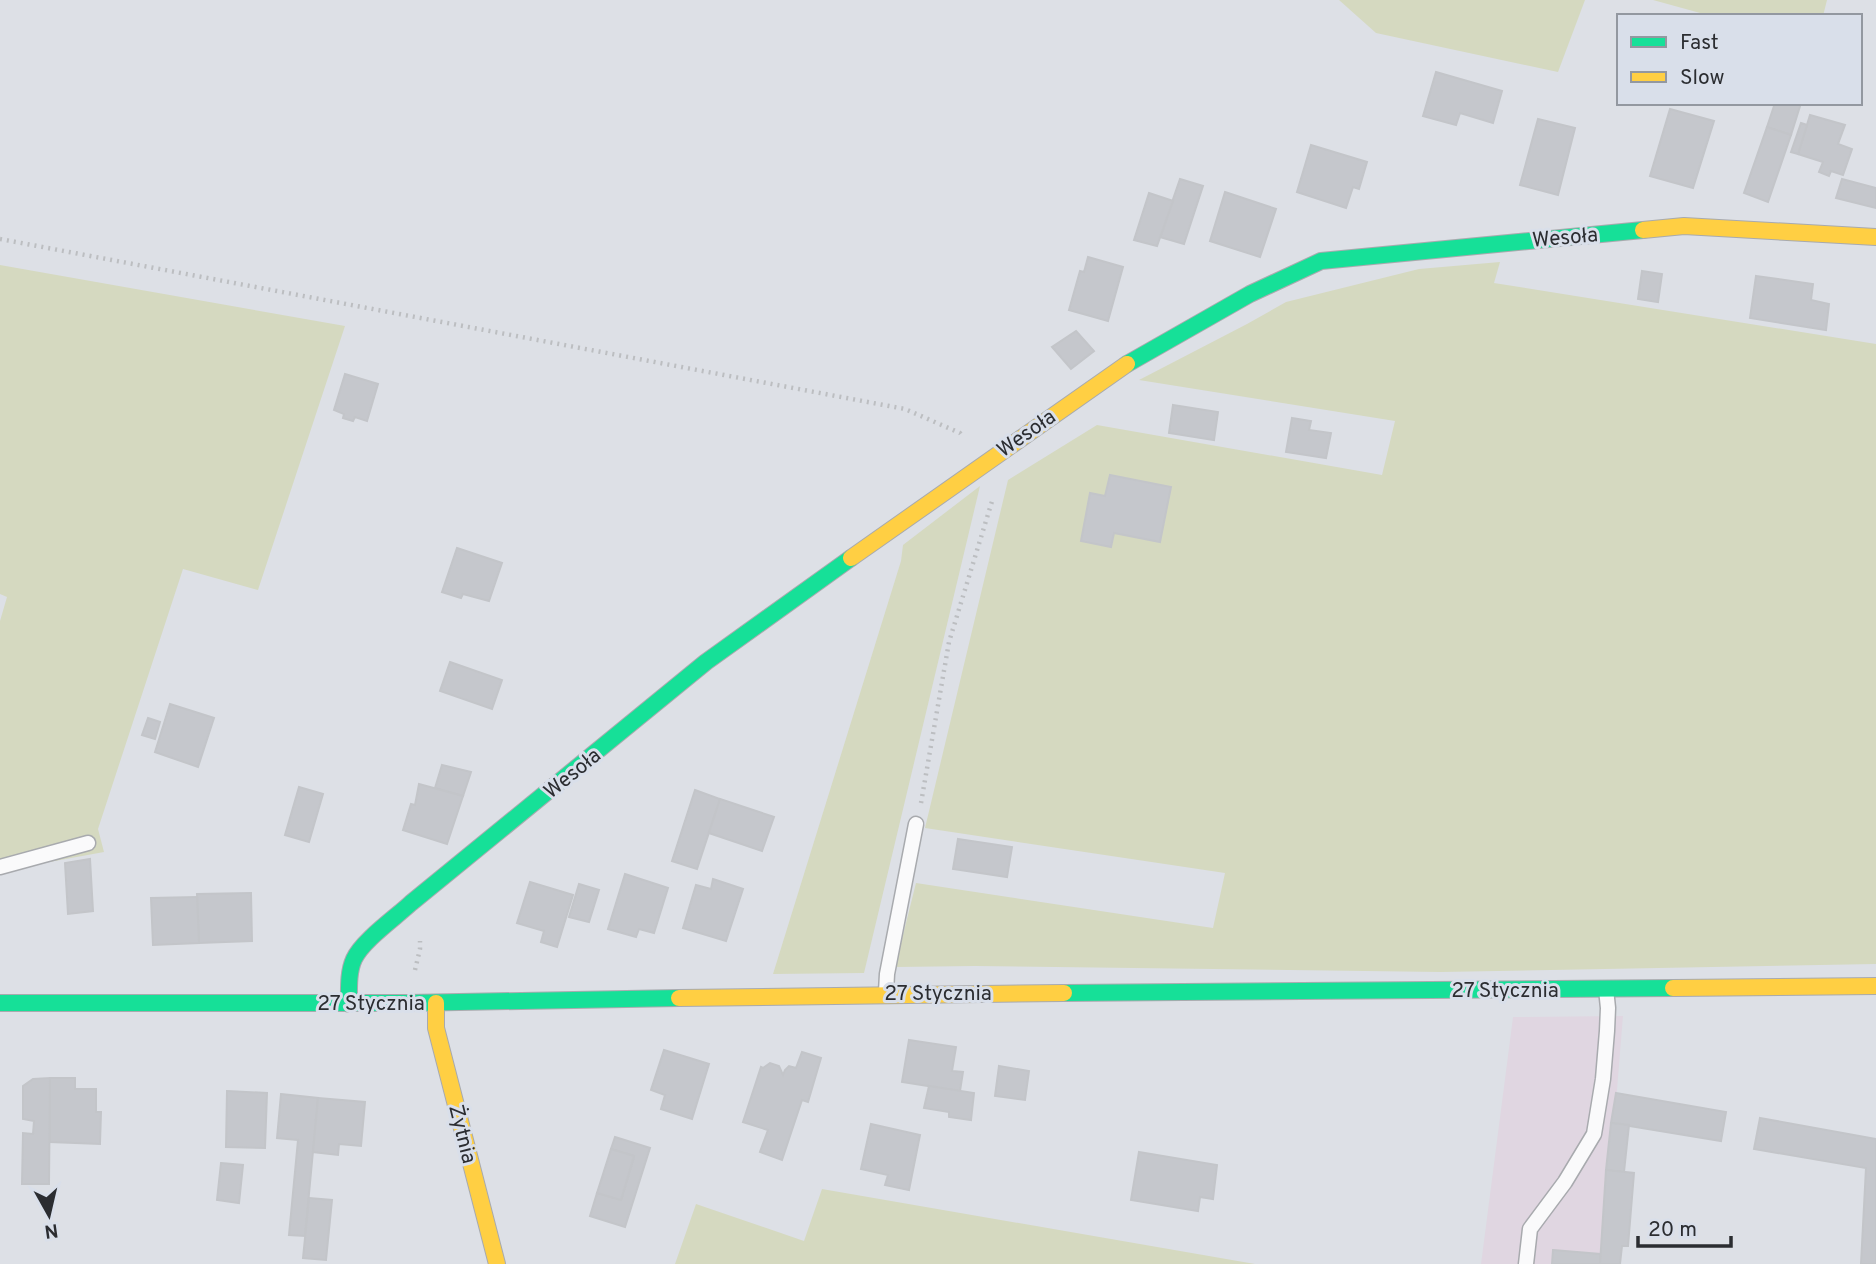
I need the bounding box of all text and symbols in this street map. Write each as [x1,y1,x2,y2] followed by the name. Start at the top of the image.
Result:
[1617,14,1862,105] legend
[1680,30,1719,57] text: Fast
[1680,65,1725,92] text: Slow
[1531,222,1599,255] street label: Wesoła
[992,404,1062,464] street label: Wesoła
[539,743,607,805] street label: Wesoła
[1451,978,1559,1005] street label: 27 Stycznia
[884,981,992,1008] street label: 27 Stycznia
[317,991,425,1018] street label: 27 Stycznia
[441,1102,482,1167] street label: Żytnia
[14,1180,84,1250] north arrow
[1638,1204,1731,1248] scale bar
[43,1217,60,1243] text: N
[1648,1217,1697,1244] text: 20 m

